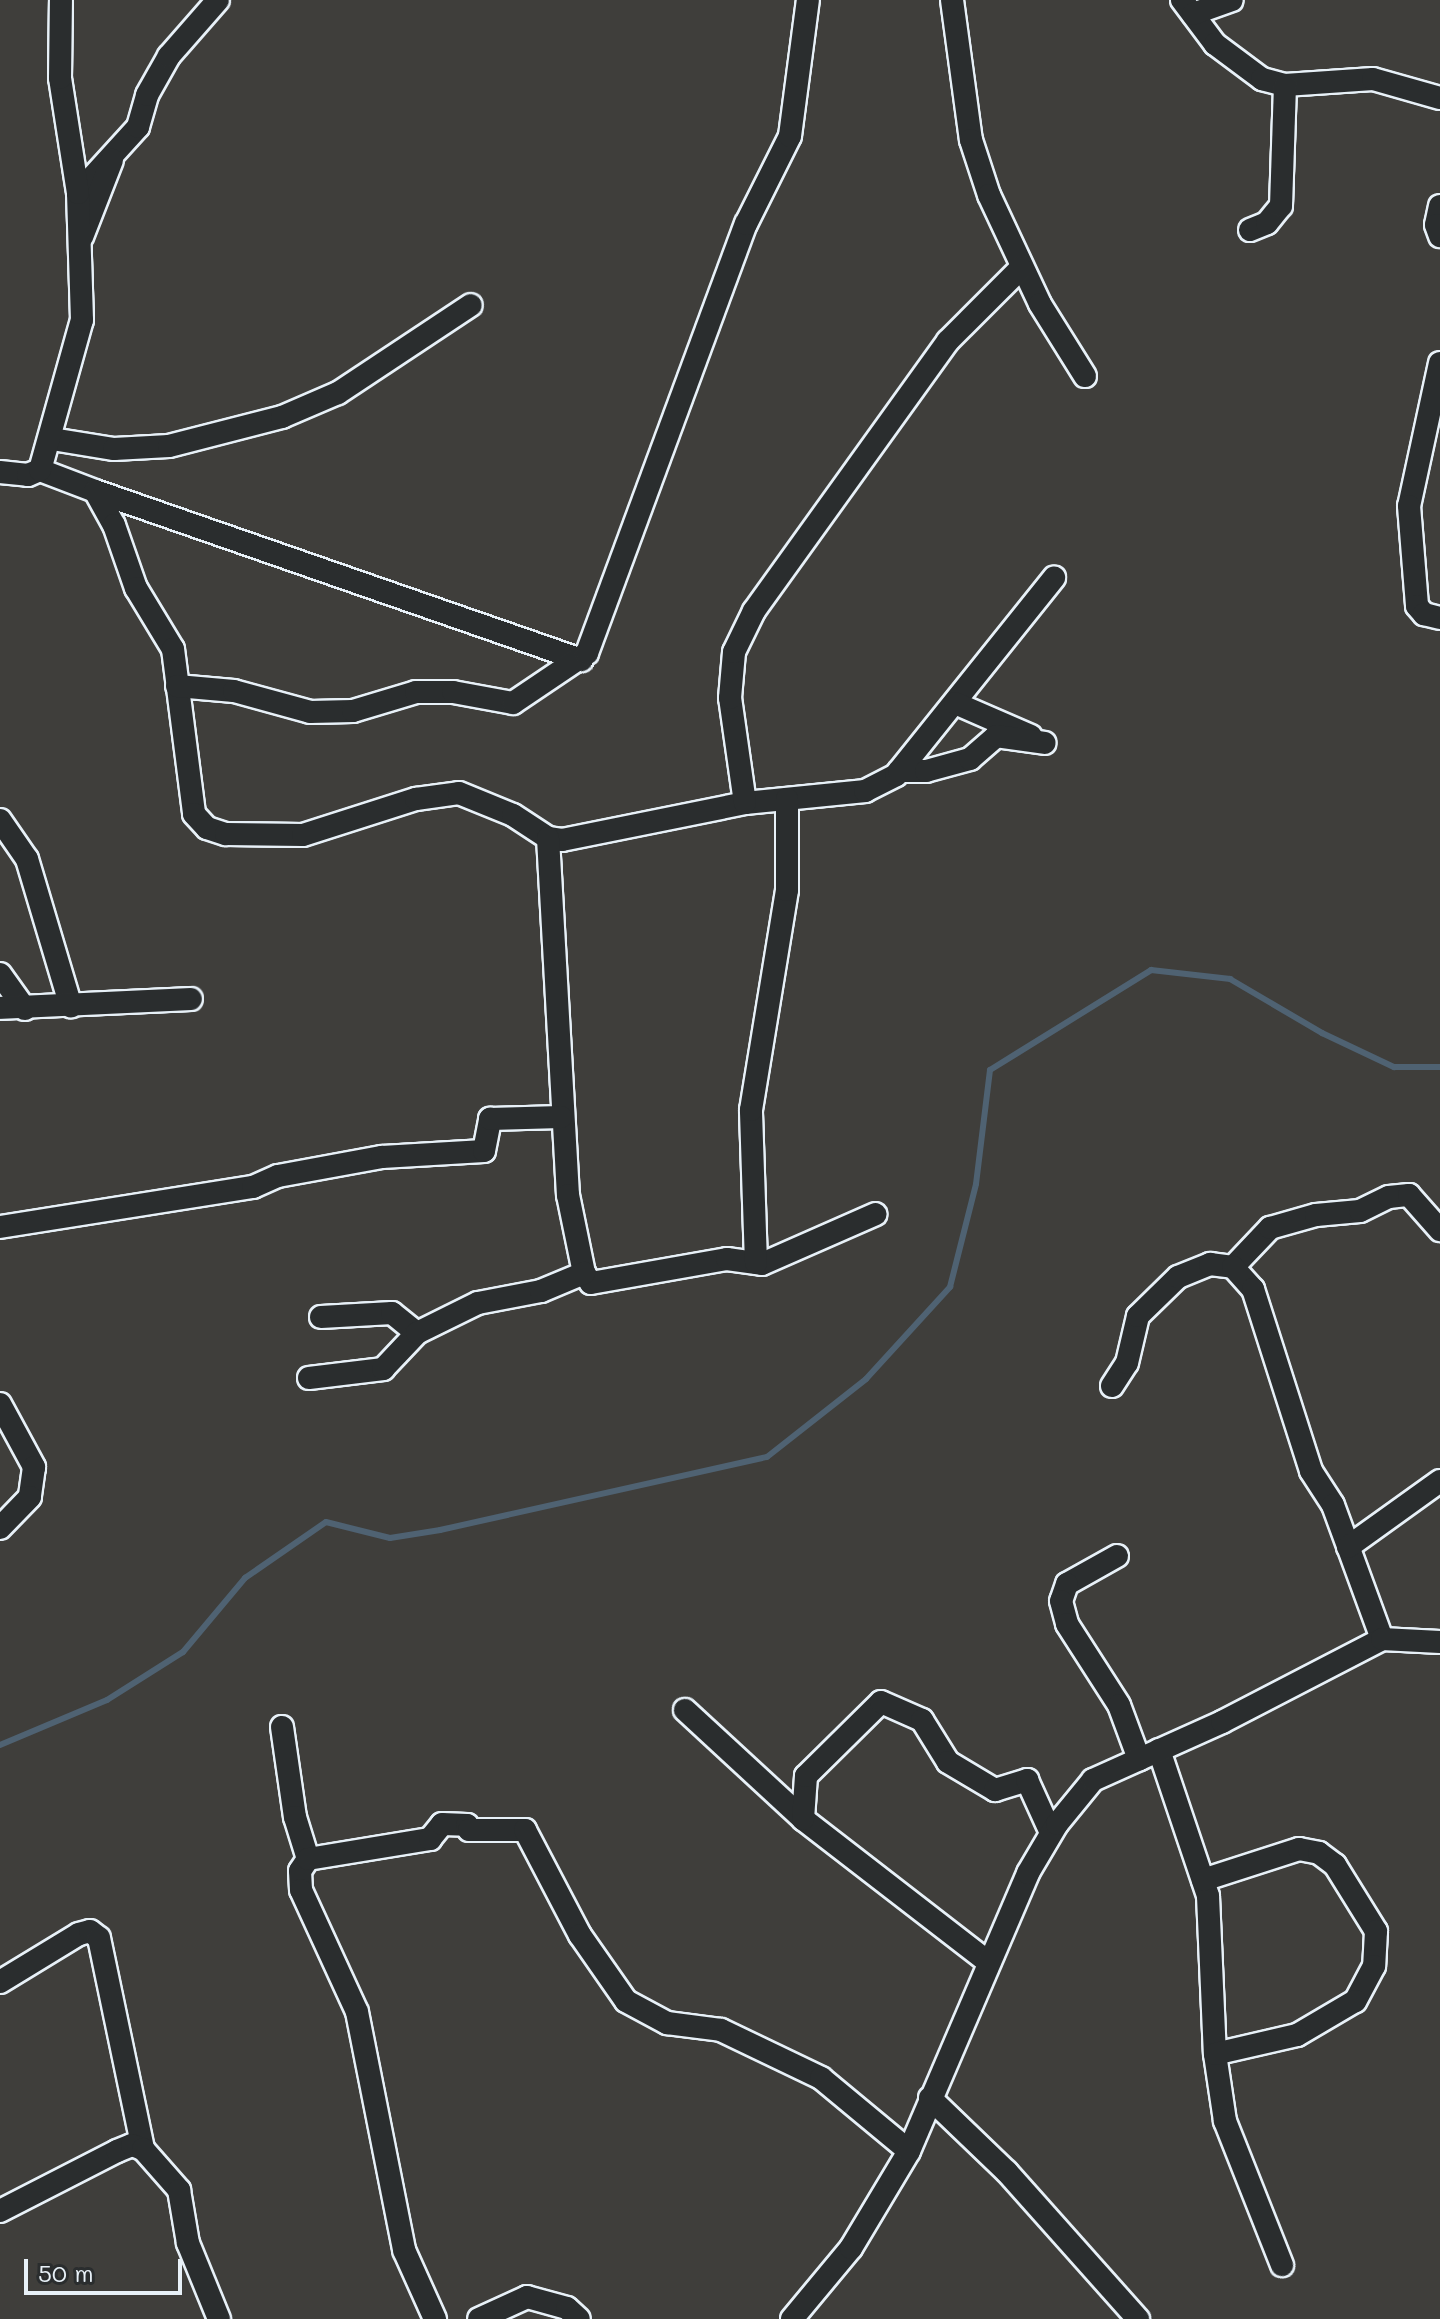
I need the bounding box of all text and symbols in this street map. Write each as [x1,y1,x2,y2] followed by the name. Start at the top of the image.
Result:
[28,2243,186,2293] scale bar
[38,2257,94,2288] text: 50 m

